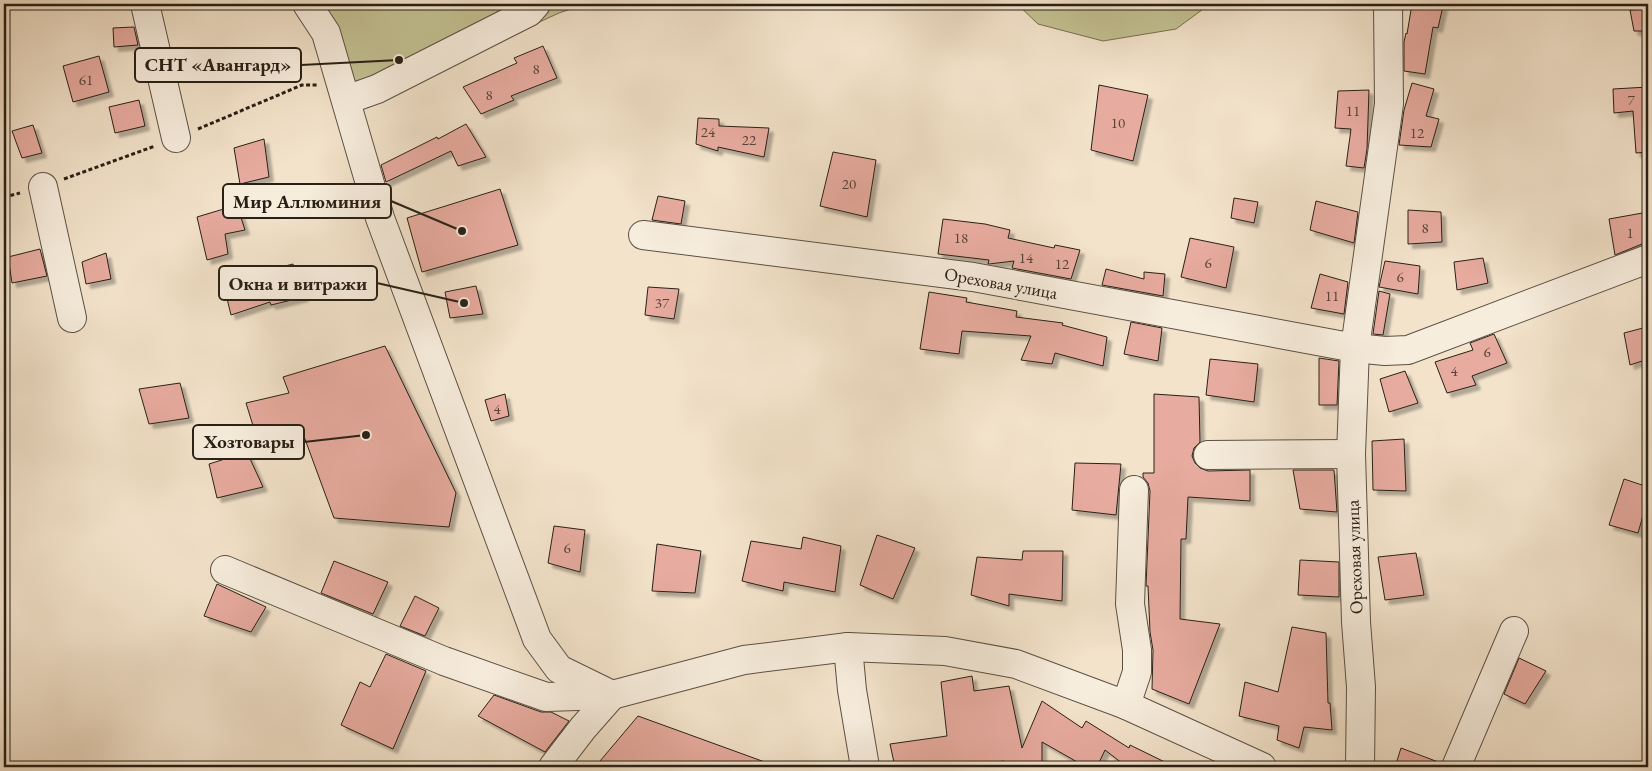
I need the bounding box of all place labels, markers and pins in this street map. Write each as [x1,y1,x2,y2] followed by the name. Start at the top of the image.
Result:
[135,48,301,82] callout: СНТ «Авангард»
[223,184,391,218] callout: Мир Аллюминия
[219,266,377,300] callout: Окна и витражи
[193,425,304,459] callout: Хозтовары

